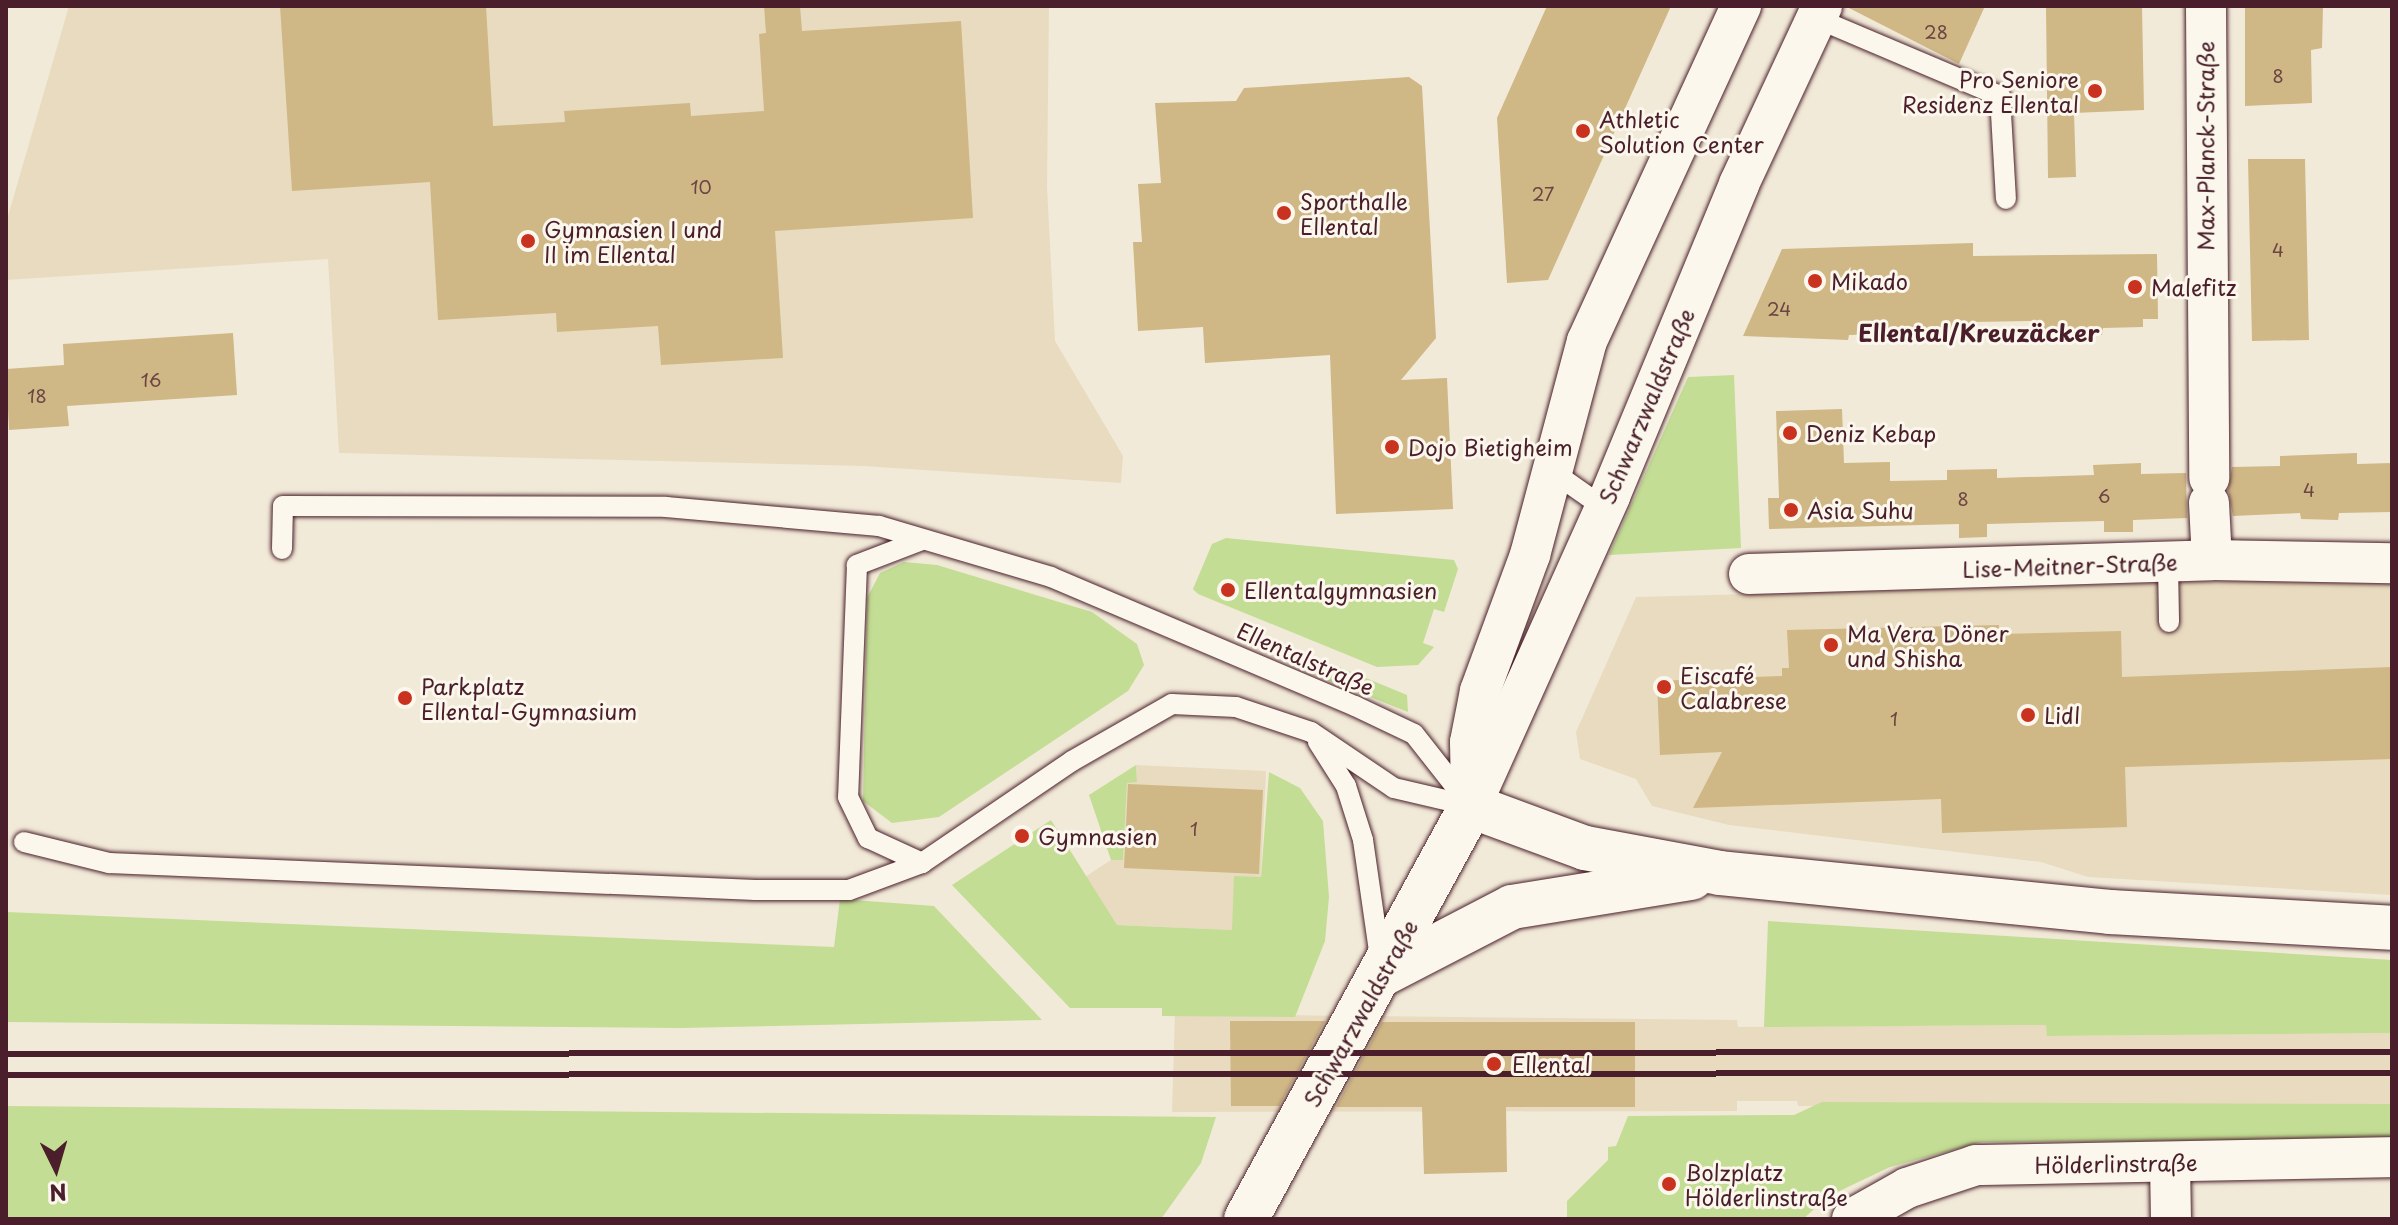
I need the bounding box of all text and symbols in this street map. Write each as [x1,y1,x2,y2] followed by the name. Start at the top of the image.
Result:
[1924,21,1948,43] house number: 28
[2192,41,2218,251] street label: Max-Planck-Straße
[1903,65,2079,116] place label: Pro Seniore Residenz Ellental
[2272,65,2284,87] house number: 8
[2086,82,2104,100] marker: Pro Seniore Residenz Ellental
[1599,105,1765,156] place label: Athletic Solution Center
[1574,122,1592,140] marker: Athletic Solution Center
[690,176,712,198] house number: 10
[1532,183,1554,205] house number: 27
[1300,187,1408,238] place label: Sporthalle Ellental
[1275,204,1293,222] marker: Sporthalle Ellental
[544,215,724,266] place label: Gymnasien I und II im Ellental
[519,232,537,250] marker: Gymnasien I und II im Ellental
[2272,239,2284,261] house number: 4
[1831,268,1908,294] place label: Mikado
[1806,272,1824,290] marker: Mikado
[2151,274,2236,300] place label: Malefitz
[2126,278,2144,296] marker: Malefitz
[1767,298,1791,320] house number: 24
[1593,304,1699,508] street label: Schwarzwaldstraße
[1858,319,2100,347] district label: Ellental/Kreuzäcker
[141,369,161,391] house number: 16
[27,385,47,407] house number: 18
[1806,420,1936,446] place label: Deniz Kebap
[1781,424,1799,442] marker: Deniz Kebap
[1408,434,1573,460] place label: Dojo Bietigheim
[1383,438,1401,456] marker: Dojo Bietigheim
[2303,479,2315,501] house number: 4
[2098,485,2110,507] house number: 6
[1957,488,1969,510] house number: 8
[1807,497,1912,523] place label: Asia Suhu
[1782,501,1800,519] marker: Asia Suhu
[1962,548,2178,582] street label: Lise-Meitner-Straße
[1244,577,1437,603] place label: Ellentalgymnasien
[1219,581,1237,599] marker: Ellentalgymnasien
[1233,616,1379,700] street label: Ellentalstraße
[1847,619,2011,670] place label: Ma Vera Döner und Shisha
[1822,636,1840,654] marker: Ma Vera Döner und Shisha
[1680,661,1787,712] place label: Eiscafé Calabrese
[421,672,637,724] place label: Parkplatz Ellental-Gymnasium
[1655,678,1673,696] marker: Eiscafé Calabrese
[396,689,414,707] marker: Parkplatz Ellental-Gymnasium
[2044,702,2080,728] place label: Lidl
[2019,706,2037,724] marker: Lidl
[1890,708,1898,730] house number: 1
[1190,818,1198,840] house number: 1
[1038,823,1158,849] place label: Gymnasien
[1013,827,1031,845] marker: Gymnasien
[1298,915,1422,1111] street label: Schwarzwaldstraße
[1512,1051,1591,1077] place label: Ellental
[1483,1053,1505,1075] marker: Ellental
[16,1129,96,1209] north arrow
[2034,1148,2198,1178] street label: Hölderlinstraße
[1685,1158,1848,1210] place label: Bolzplatz Hölderlinstraße
[1660,1175,1678,1193] marker: Bolzplatz Hölderlinstraße
[48,1176,68,1211] text: N

